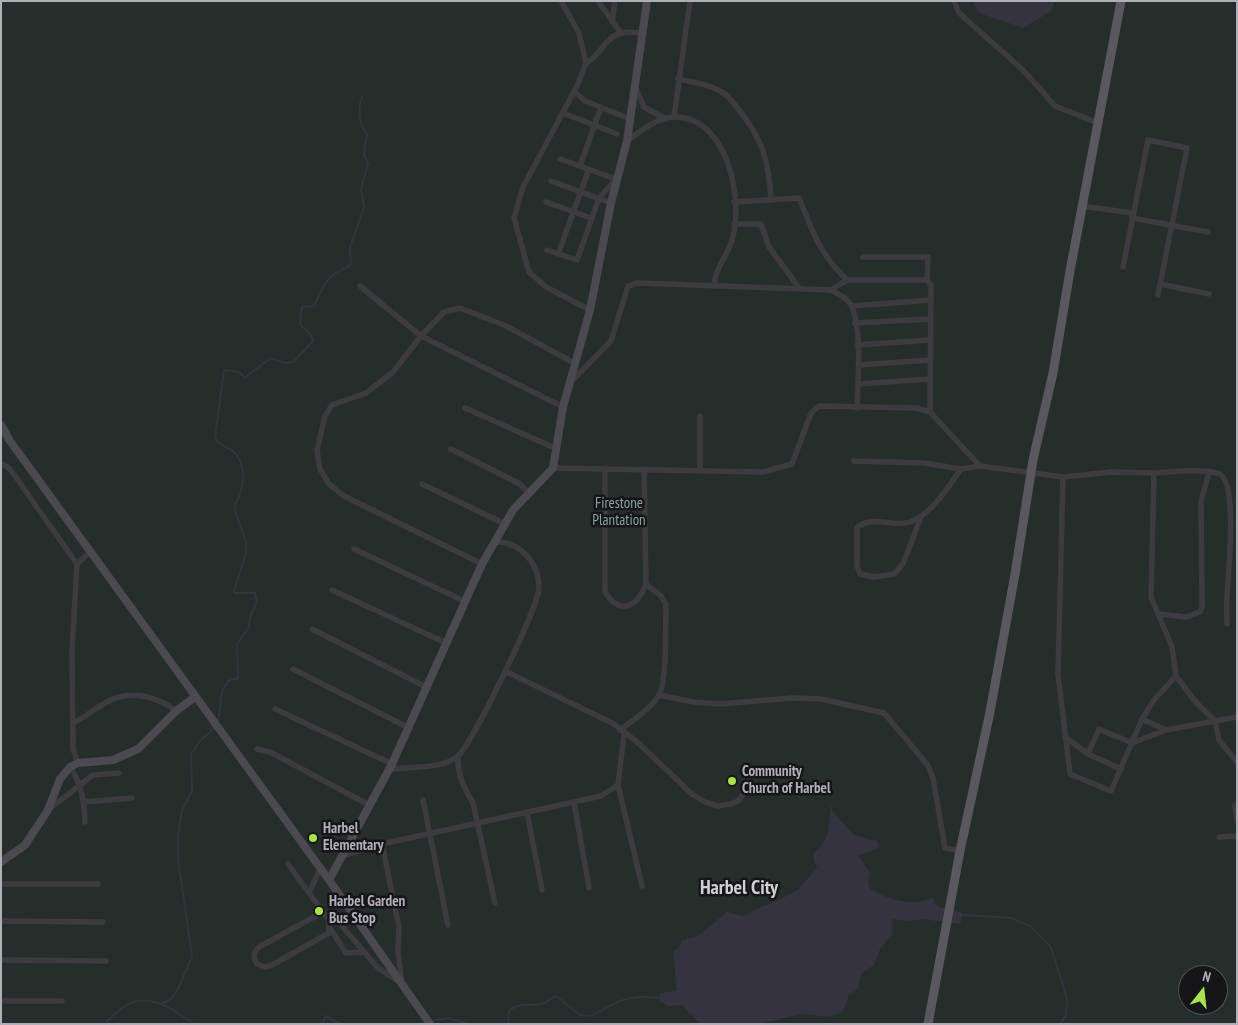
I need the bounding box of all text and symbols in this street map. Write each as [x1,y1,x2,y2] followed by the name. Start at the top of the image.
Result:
[592,495,646,530] park label: Firestone Plantation
[742,763,831,798] place label: Community Church of Harbel
[726,775,738,787] marker: Community Church of Harbel
[323,820,384,855] place label: Harbel Elementary
[307,832,319,844] marker: Harbel Elementary
[700,876,778,900] district label: Harbel City
[329,893,405,928] place label: Harbel Garden Bus Stop
[313,905,325,917] marker: Harbel Garden Bus Stop
[1178,965,1228,1015] north arrow
[1201,967,1213,986] text: N

